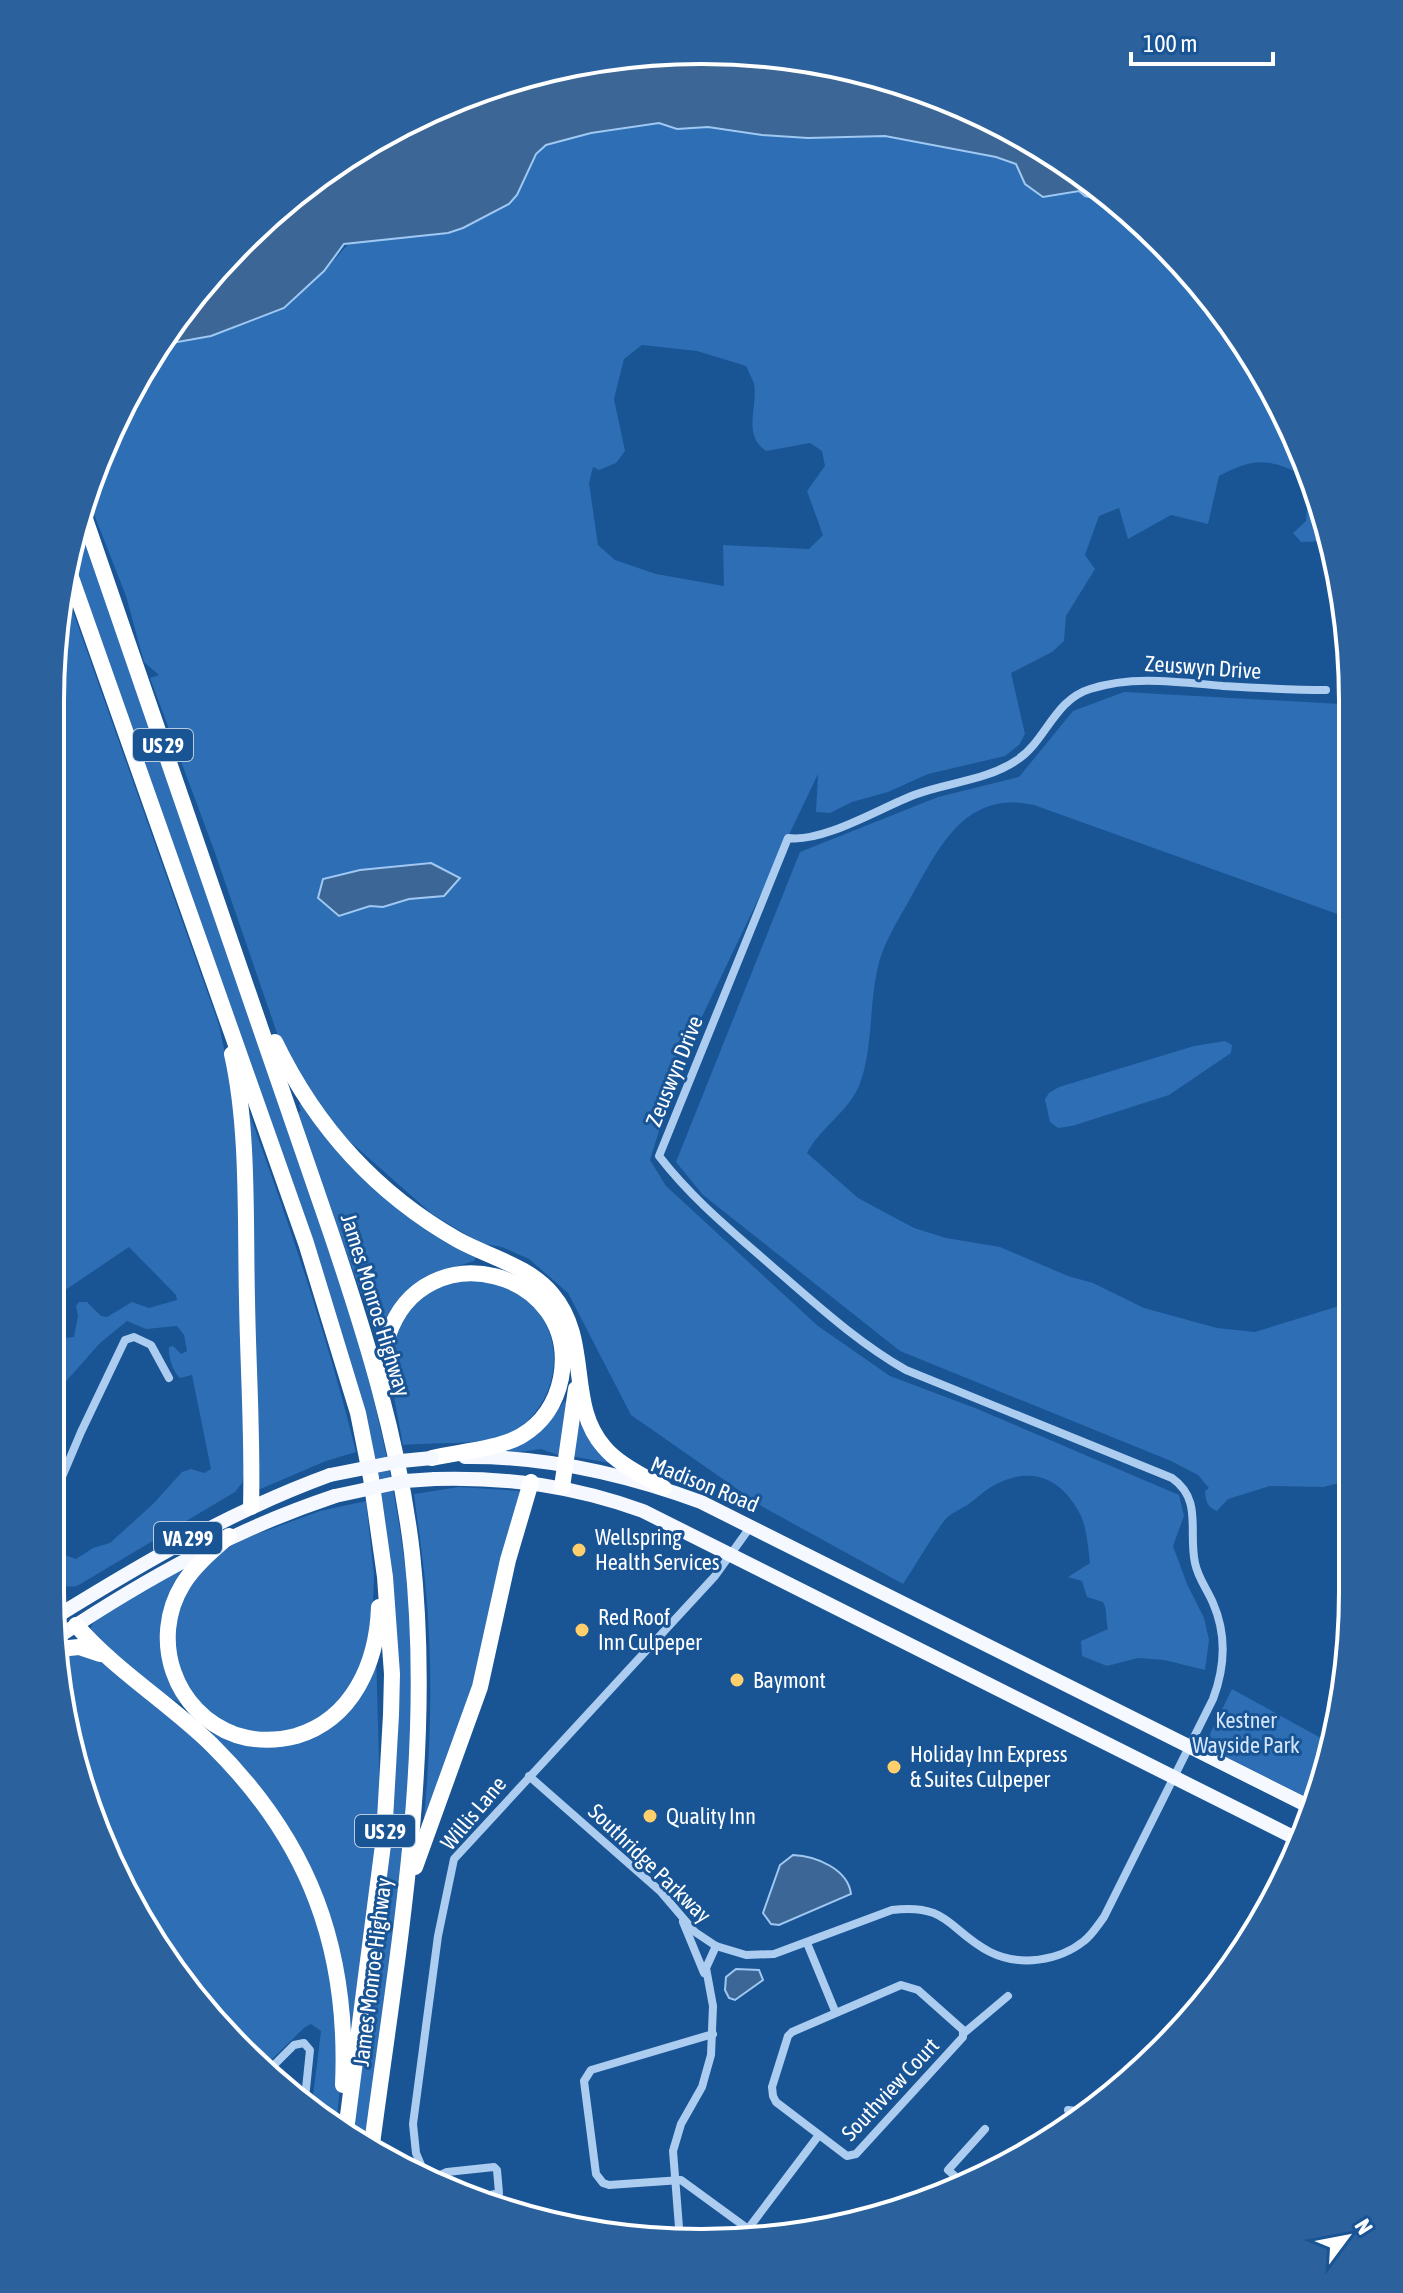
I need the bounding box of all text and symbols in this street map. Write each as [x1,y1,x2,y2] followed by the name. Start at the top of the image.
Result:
[1131,16,1273,66] scale bar
[1143,30,1197,57] text: 100 m
[1144,650,1262,684] street label: Zeuswyn Drive
[133,729,193,761] road number: US 29
[640,1012,708,1130] street label: Zeuswyn Drive
[336,1211,416,1399] street label: James Monroe Highway
[647,1451,763,1517] street label: Madison Road
[154,1522,222,1554] road number: VA 299
[595,1524,720,1575] place label: Wellspring Health Services
[570,1541,588,1559] marker: Wellspring Health Services
[598,1604,702,1655] place label: Red Roof Inn Culpeper
[573,1621,591,1639] marker: Red Roof Inn Culpeper
[753,1667,826,1693] place label: Baymont
[728,1671,746,1689] marker: Baymont
[1192,1707,1300,1758] park label: Kestner Wayside Park
[910,1741,1068,1792] place label: Holiday Inn Express & Suites Culpeper
[885,1758,903,1776] marker: Holiday Inn Express & Suites Culpeper
[435,1771,511,1855] street label: Willis Lane
[583,1798,717,1928] street label: Southridge Parkway
[666,1803,756,1829] place label: Quality Inn
[641,1807,659,1825] marker: Quality Inn
[355,1815,415,1847] road number: US 29
[348,1876,396,2068] street label: James Monroe Highway
[836,2032,944,2146] street label: Southview Court
[1307,2197,1387,2277] north arrow
[1349,2214,1378,2239] text: N

